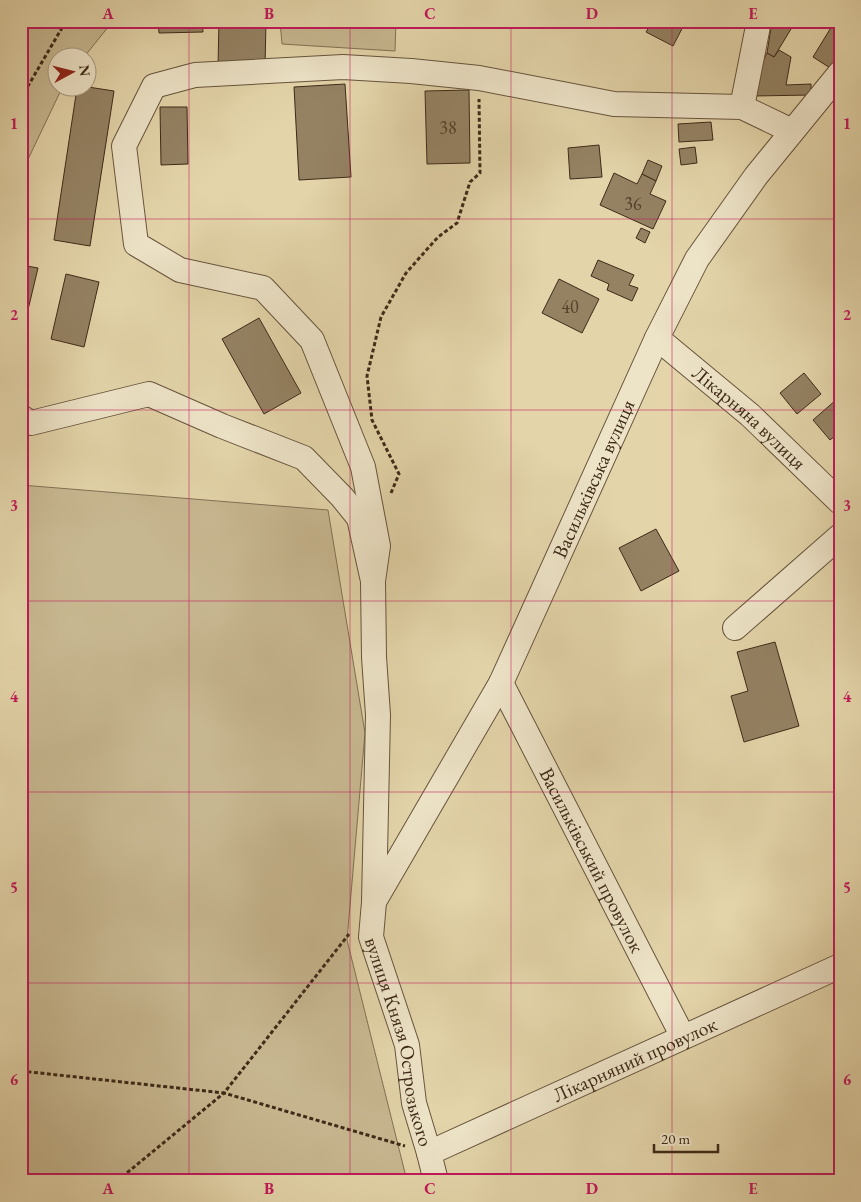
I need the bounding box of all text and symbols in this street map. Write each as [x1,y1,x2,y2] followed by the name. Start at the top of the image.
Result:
[101,3,114,24] text: A
[264,3,274,24] text: B
[424,3,436,24] text: C
[586,3,598,24] text: D
[748,3,758,24] text: E
[48,48,98,98] north arrow
[75,64,95,78] text: N
[10,113,18,134] text: 1
[843,113,851,134] text: 1
[439,116,457,139] house number: 38
[624,192,642,215] house number: 36
[561,295,579,318] house number: 40
[10,304,19,325] text: 2
[843,304,852,325] text: 2
[687,360,812,475] street label: Лікарняна вулиця
[546,395,640,562] street label: Васильківська вулиця
[10,495,18,516] text: 3
[843,495,851,516] text: 3
[10,686,19,707] text: 4
[843,686,852,707] text: 4
[534,763,651,957] street label: Васильківський провулок
[10,877,18,898] text: 5
[843,877,851,898] text: 5
[359,934,439,1150] street label: вулиця Князя Острозького
[548,1011,721,1108] street label: Лікарняний провулок
[10,1069,19,1090] text: 6
[843,1069,852,1090] text: 6
[654,1122,717,1154] scale bar
[661,1129,690,1148] text: 20 m
[101,1178,114,1199] text: A
[264,1178,274,1199] text: B
[424,1178,436,1199] text: C
[586,1178,598,1199] text: D
[748,1178,758,1199] text: E

